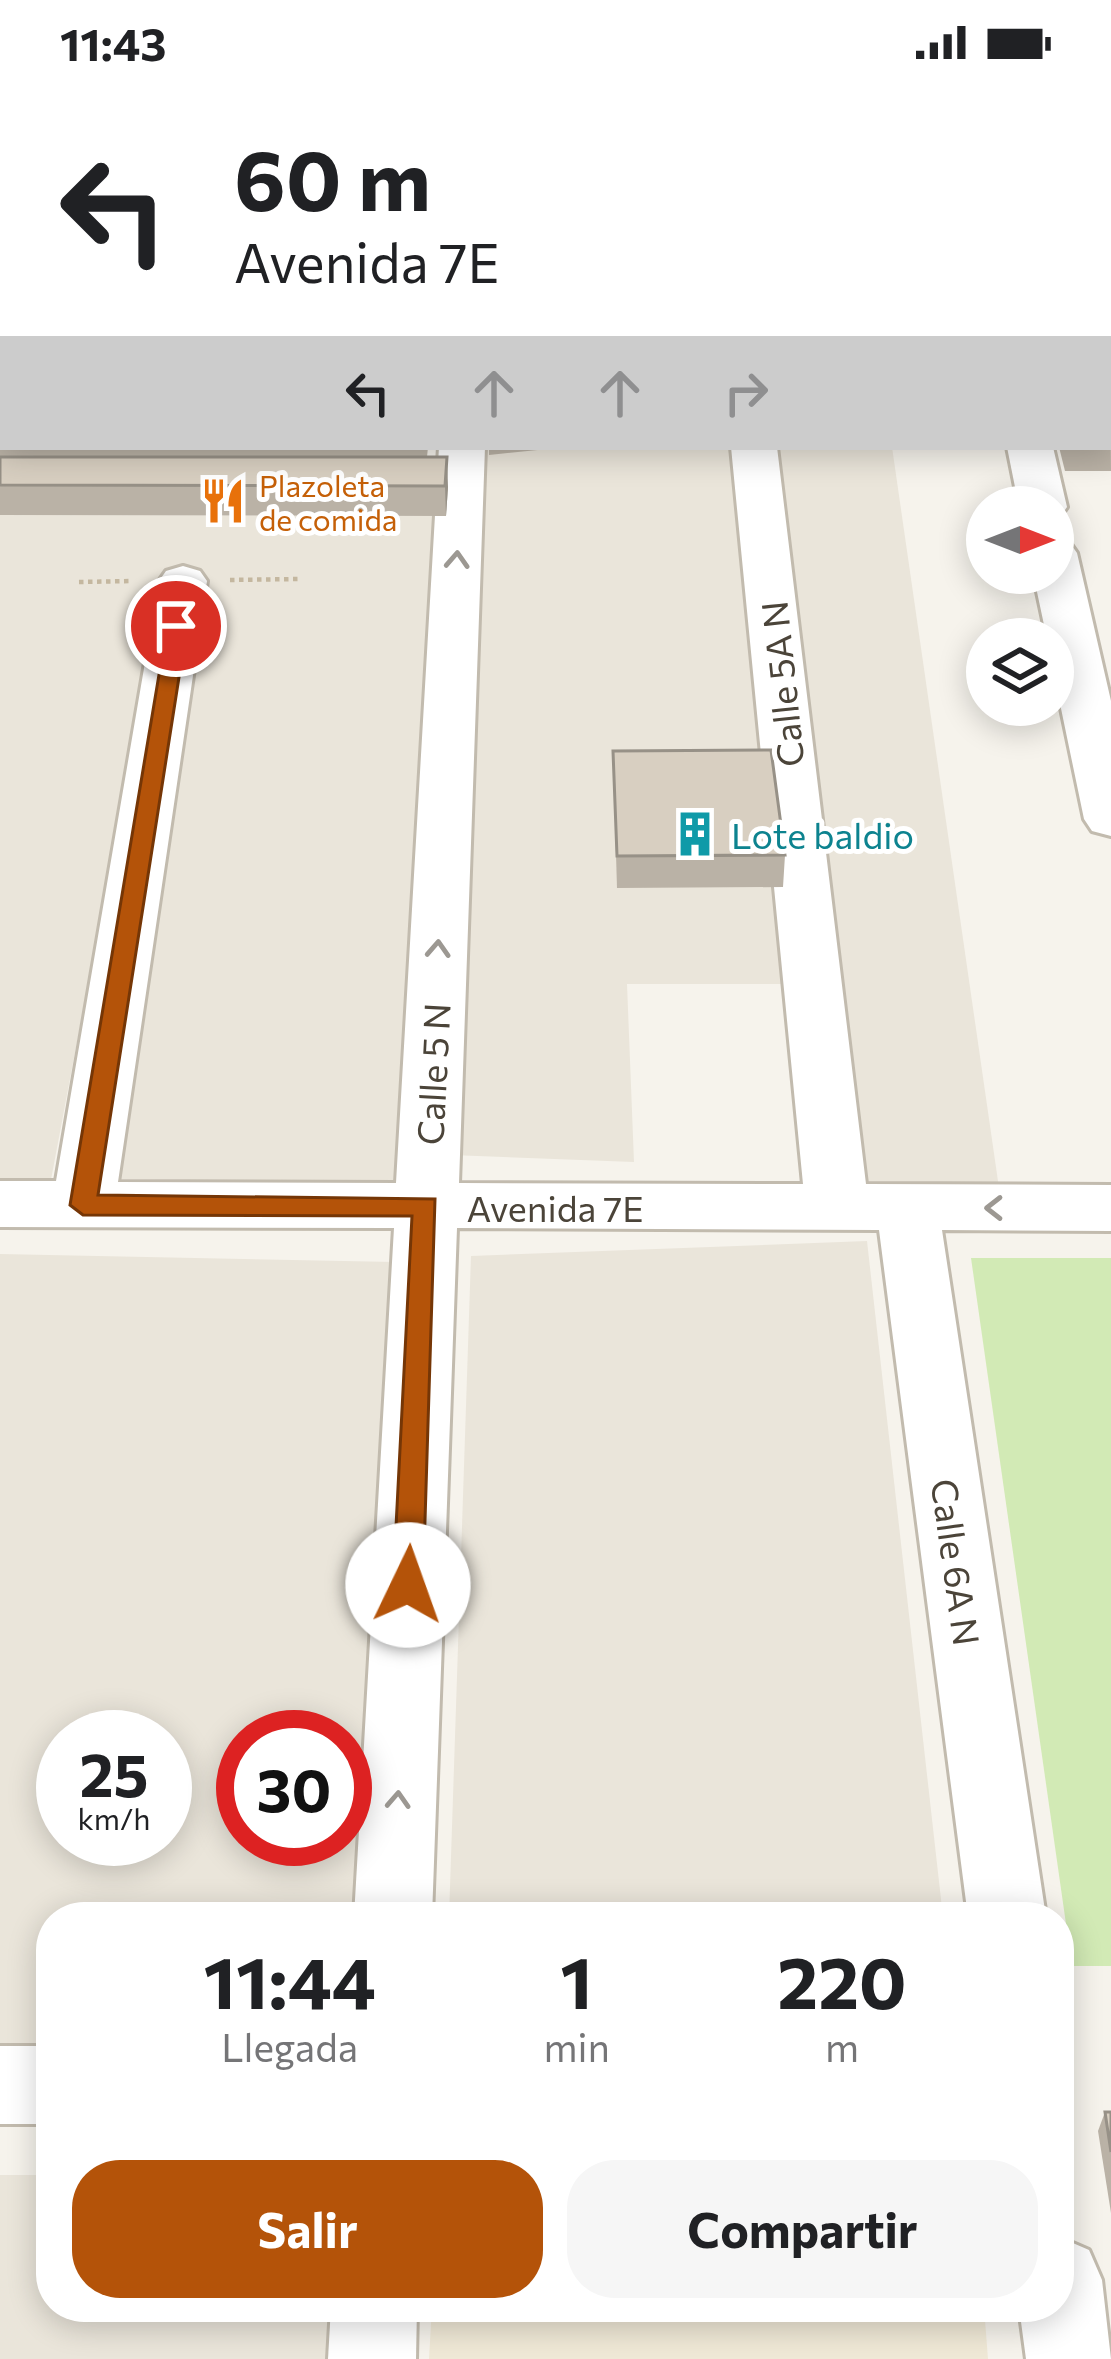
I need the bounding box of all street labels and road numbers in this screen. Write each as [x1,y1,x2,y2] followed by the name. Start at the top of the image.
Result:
[750,599,812,769] street label: Calle 5A N
[406,1002,458,1146] street label: Calle 5 N
[466,1185,644,1229] street label: Avenida 7E
[924,1476,990,1648] street label: Calle 6A N

